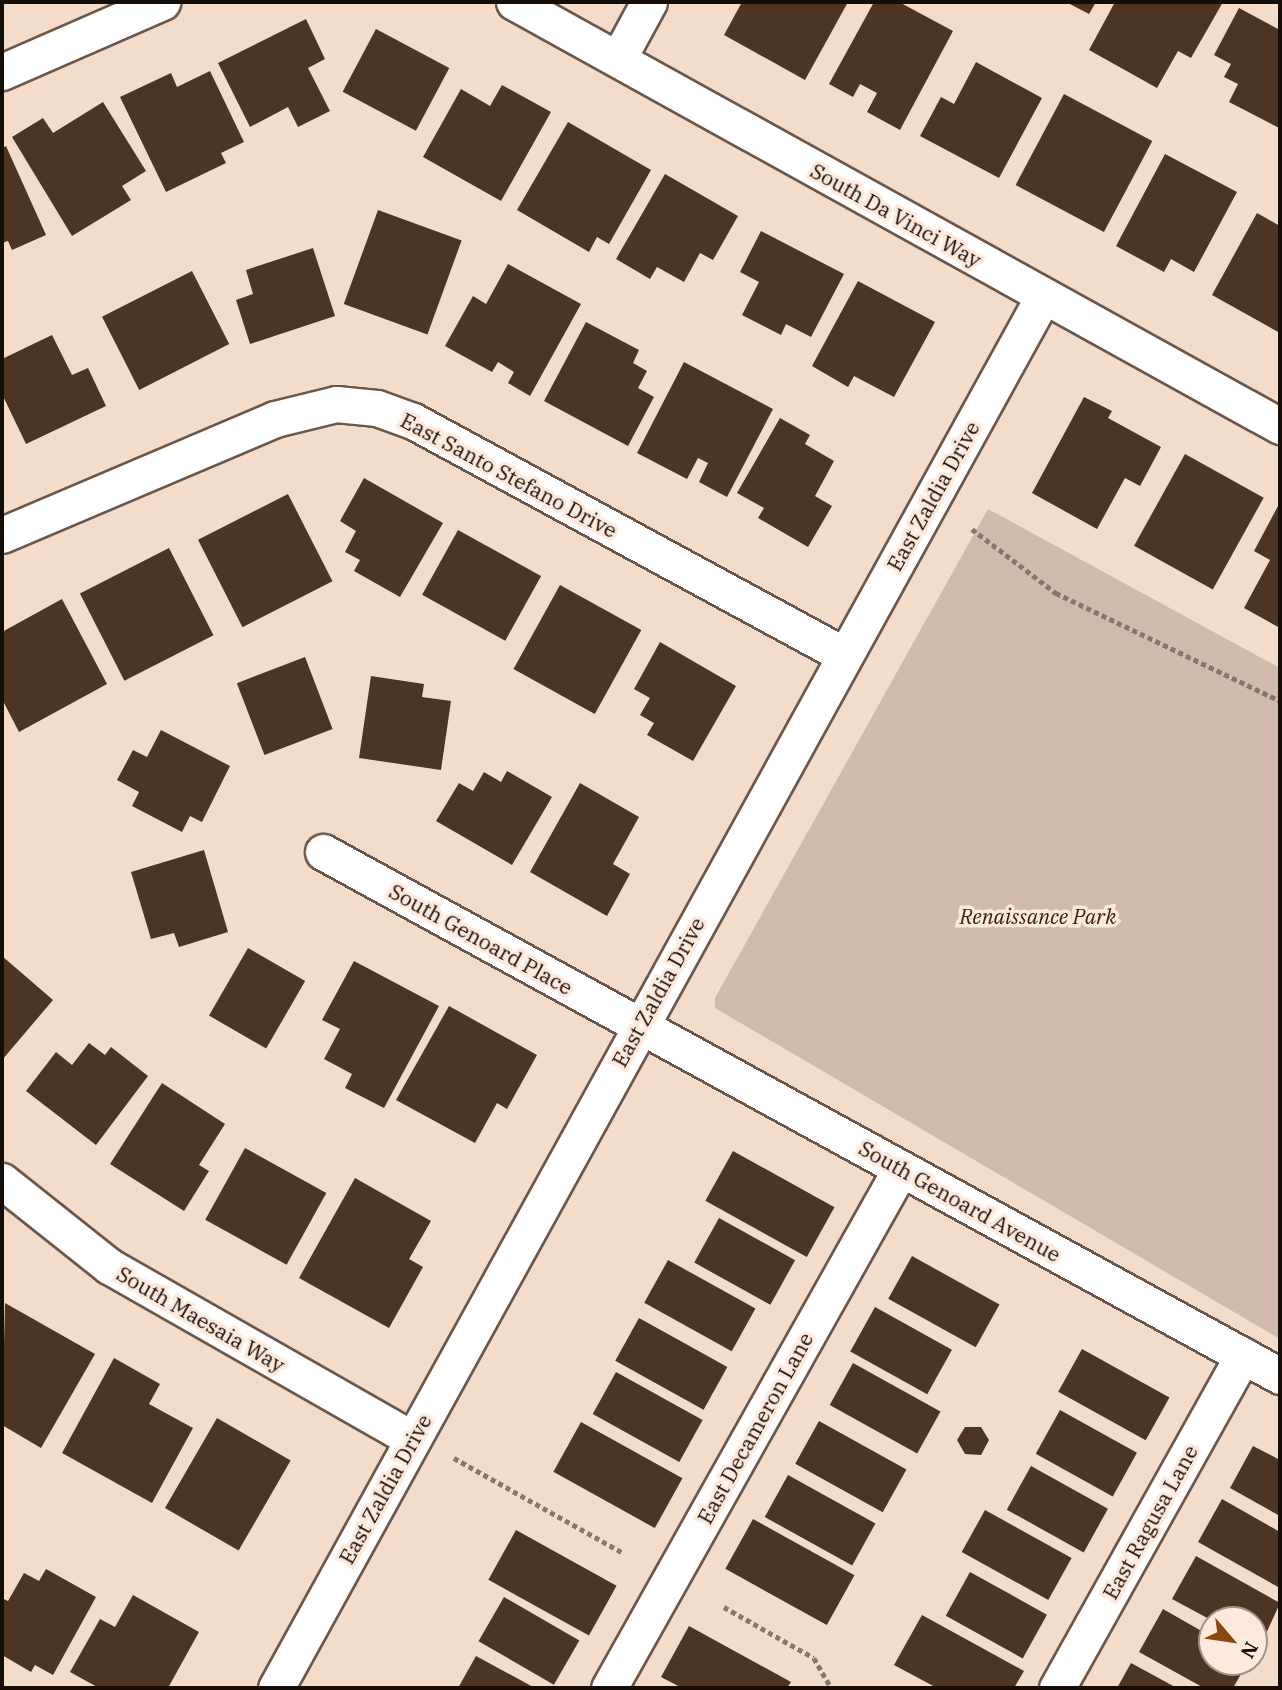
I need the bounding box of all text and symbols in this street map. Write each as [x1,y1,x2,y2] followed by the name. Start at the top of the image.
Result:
[806,158,986,272] street label: South Da Vinci Way
[396,407,622,543] street label: East Santo Stefano Drive
[881,417,985,575] street label: East Zaldia Drive
[385,878,577,1000] street label: South Genoard Place
[960,903,1116,929] park label: Renaissance Park
[606,913,710,1071] street label: East Zaldia Drive
[855,1135,1065,1267] street label: South Genoard Avenue
[113,1261,289,1377] street label: South Maesaia Way
[692,1328,818,1528] street label: East Decameron Lane
[333,1410,437,1568] street label: East Zaldia Drive
[1097,1440,1203,1604] street label: East Ragusa Lane
[1198,1606,1268,1676] north arrow
[1235,1638,1264,1663] text: N

